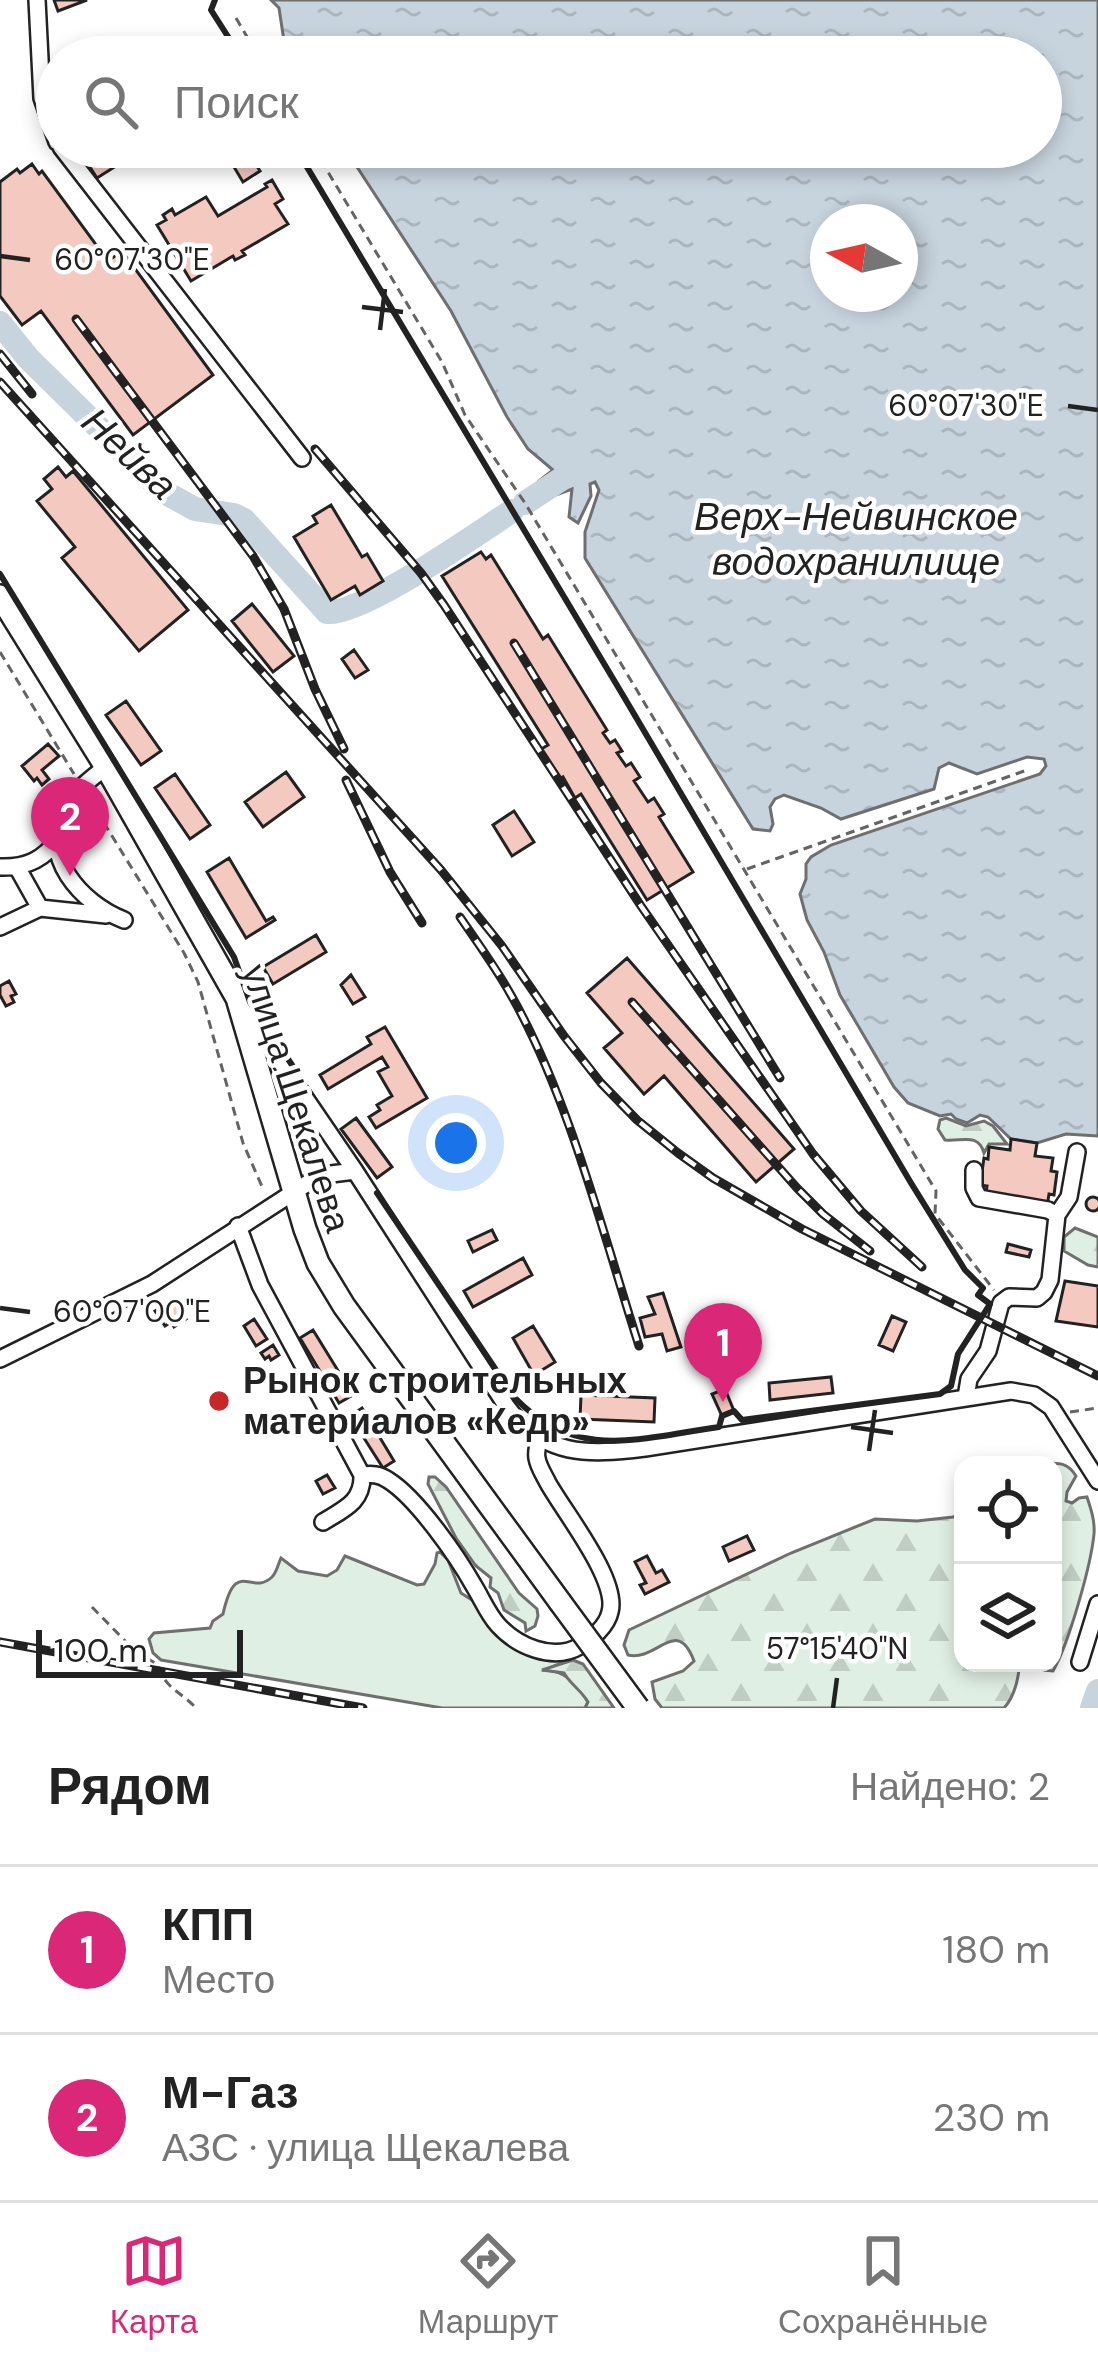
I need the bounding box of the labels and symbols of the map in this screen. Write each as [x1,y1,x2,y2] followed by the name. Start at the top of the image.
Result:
[810,204,918,312] north arrow
[54,240,210,279] text: 60°07'30"E
[888,386,1044,425] text: 60°07'30"E
[71,396,188,510] water label: Нейва
[694,491,1018,587] water label: Верх-Нейвинское водохранилище
[31,777,109,876] pin: 2
[231,958,362,1239] street label: улица Щекалева
[426,1113,486,1173] your location
[53,1292,211,1331] text: 60°07'00"E
[684,1303,762,1402] pin: 1
[243,1357,627,1445] place label: Рынок строительных материалов «Кедр»
[206,1388,232,1414] marker: Рынок строительных материалов «Кедр»
[36,1624,243,1677] scale bar
[766,1629,908,1668] text: 57°15'40"N

